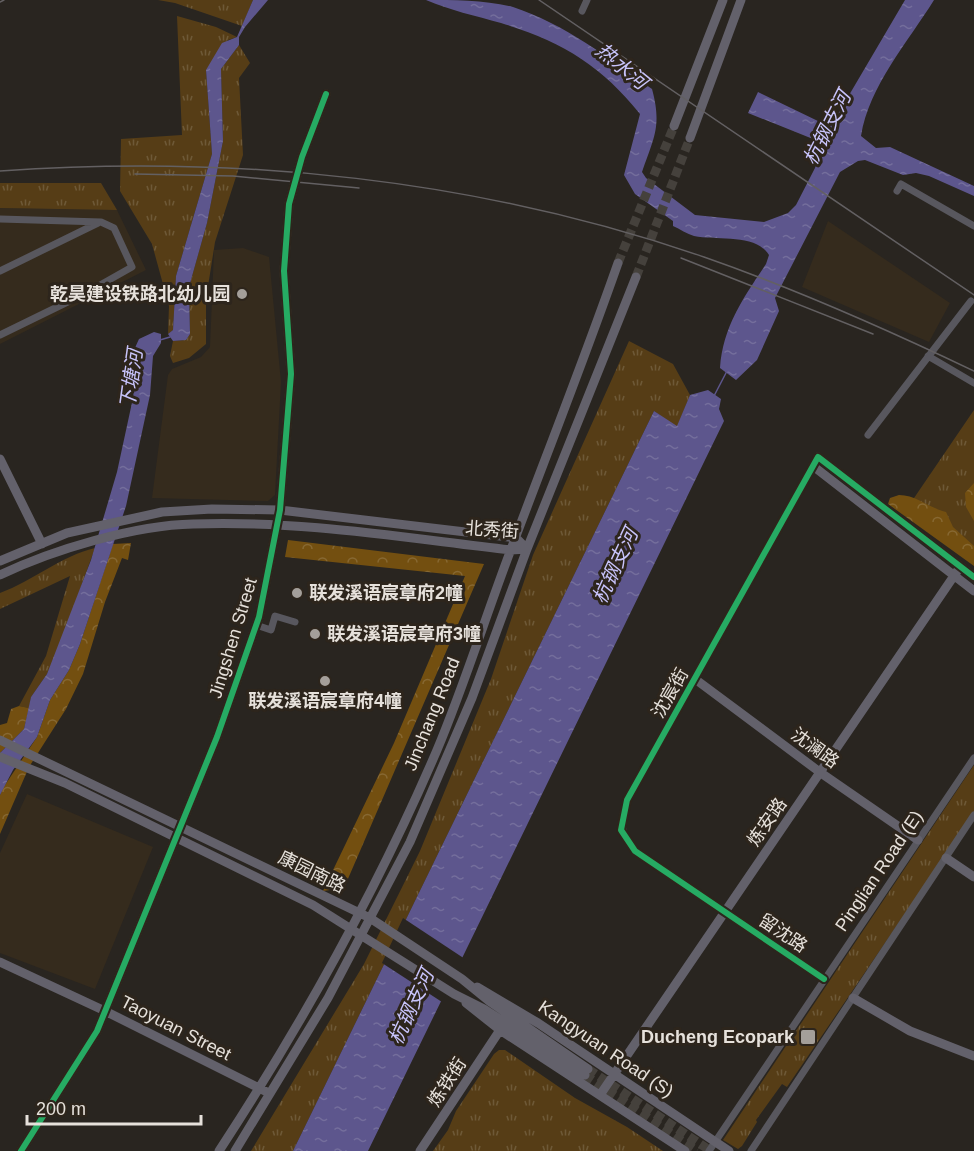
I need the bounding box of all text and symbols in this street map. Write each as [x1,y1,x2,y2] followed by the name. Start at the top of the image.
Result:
[592,39,655,96] water label: 热水河
[799,84,857,169] water label: 杭钢支河
[50,284,230,304] place label: 乾昊建设铁路北幼儿园
[235,287,249,301] marker: 乾昊建设铁路北幼儿园
[116,344,147,410] water label: 下塘河
[464,518,520,542] street label: 北秀街
[588,521,644,607] water label: 杭钢支河
[205,575,261,701] street label: Jingshen Street
[309,583,463,603] place label: 联发溪语宸章府2幢
[290,586,304,600] marker: 联发溪语宸章府2幢
[327,624,481,644] place label: 联发溪语宸章府3幢
[308,627,322,641] marker: 联发溪语宸章府3幢
[400,655,464,773] street label: Jinchang Road
[648,665,692,721] street label: 沈宸街
[318,674,332,688] marker: 联发溪语宸章府4幢
[248,691,402,711] place label: 联发溪语宸章府4幢
[787,724,843,772] street label: 沈澜路
[743,794,791,850] street label: 炼安路
[831,807,927,935] street label: Pinglian Road (E)
[275,847,349,897] street label: 康园南路
[755,910,811,956] street label: 留沈路
[384,962,440,1048] water label: 杭钢支河
[118,992,234,1064] street label: Taoyuan Street
[535,997,677,1101] street label: Kangyuan Road (S)
[641,1027,795,1047] place label: Ducheng Ecopark
[799,1028,817,1046] marker: Ducheng Ecopark
[424,1054,470,1110] street label: 炼铁街
[27,1088,201,1126] scale bar
[36,1099,86,1119] text: 200 m

